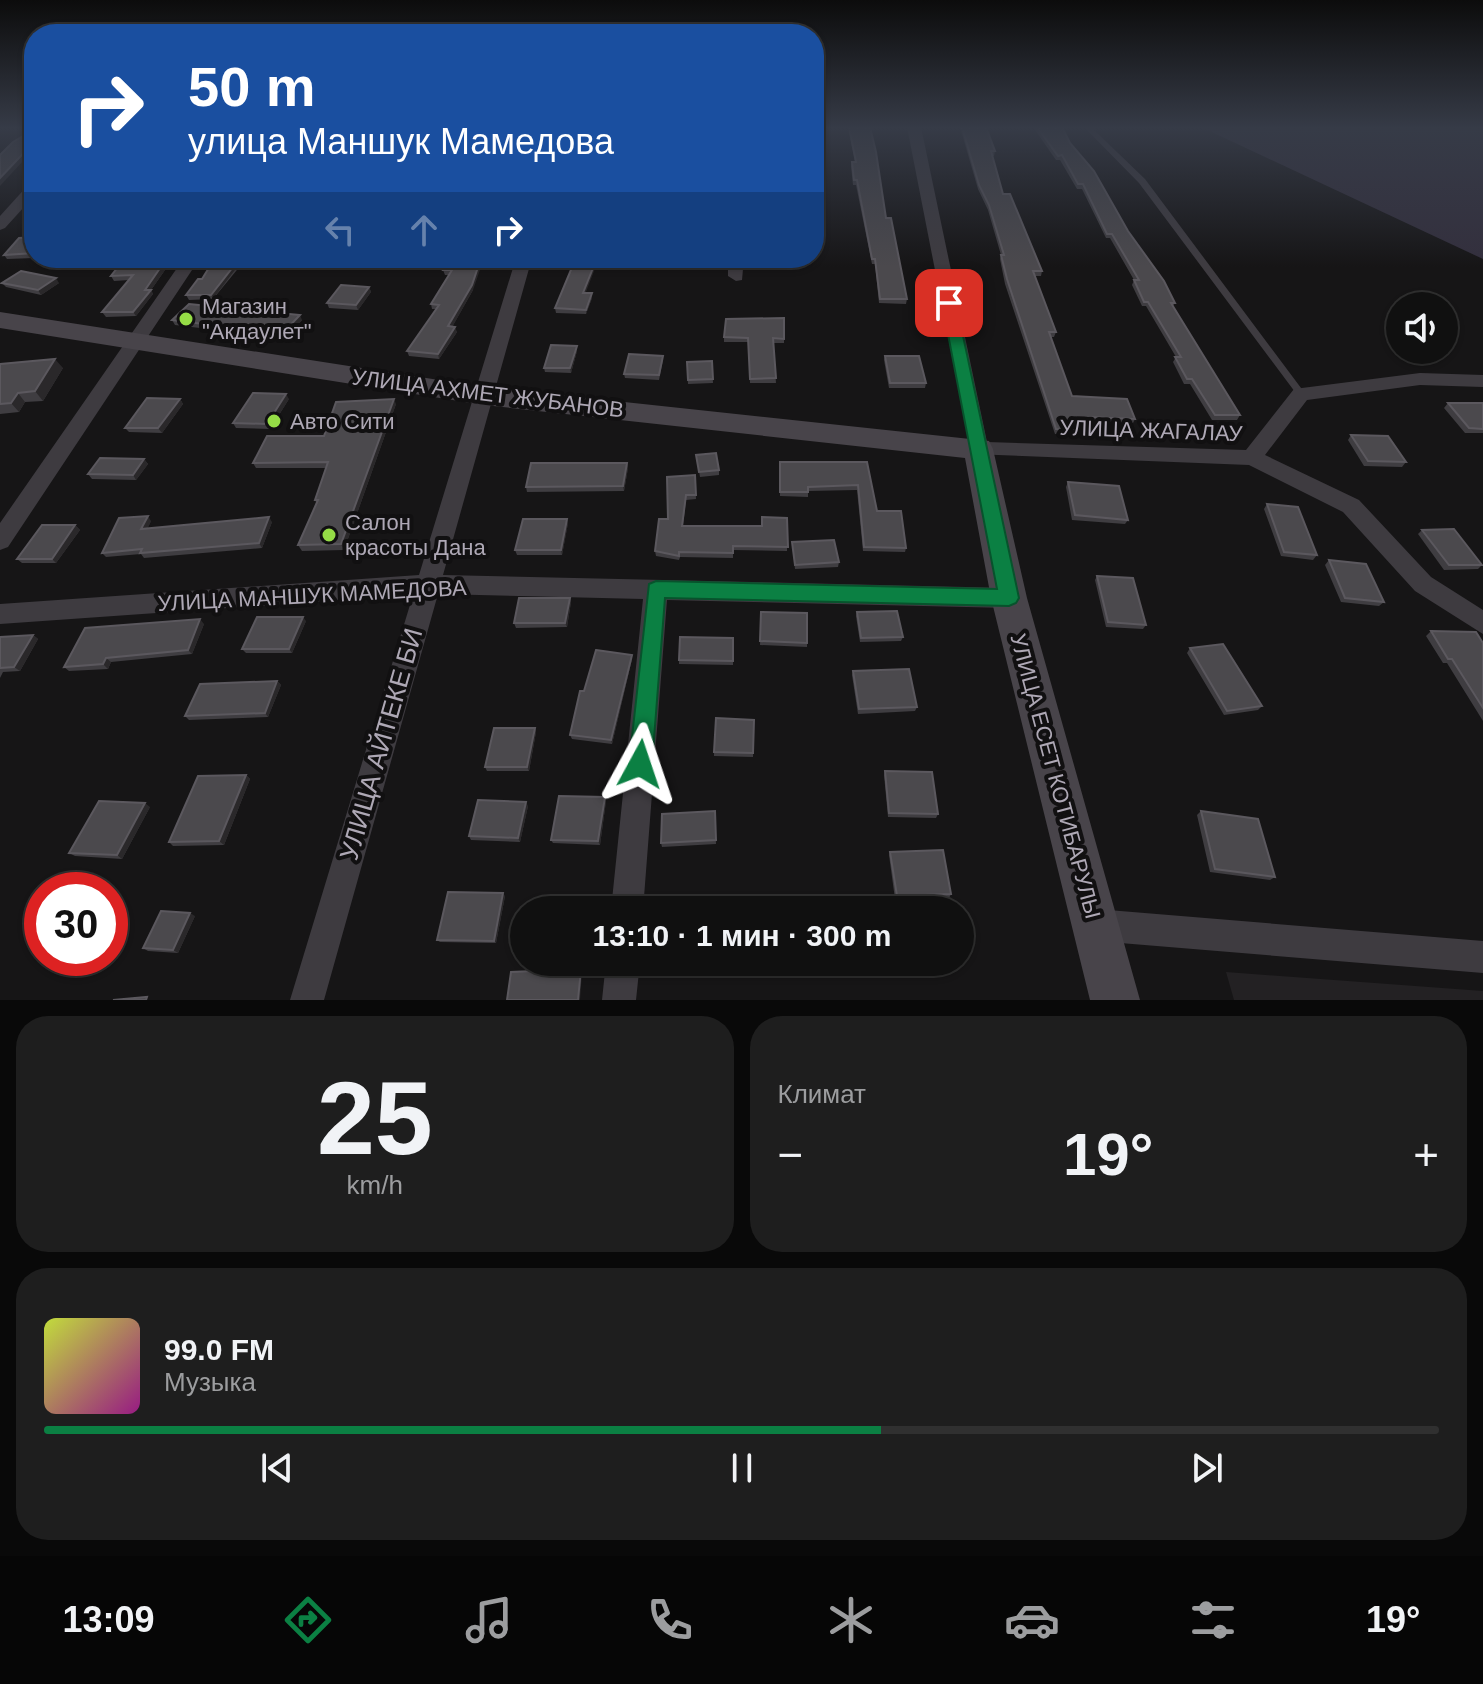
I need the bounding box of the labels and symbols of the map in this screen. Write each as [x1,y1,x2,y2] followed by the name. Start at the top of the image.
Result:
[915,269,983,337] pin
[202,294,312,344] place label: Магазин "Акдаулет"
[177,310,195,328] marker: Магазин "Акдаулет"
[351,364,625,423] street label: УЛИЦА АХМЕТ ЖУБАНОВ
[290,409,395,434] place label: Авто Сити
[265,412,283,430] marker: Авто Сити
[1059,415,1244,446] street label: УЛИЦА ЖАГАЛАУ
[345,510,486,560] place label: Салон красоты Дана
[320,526,338,544] marker: Салон красоты Дана
[157,575,467,616] street label: УЛИЦА МАНШУК МАМЕДОВА
[334,625,428,863] street label: УЛИЦА АЙТЕКЕ БИ
[1005,631,1106,921] street label: УЛИЦА ЕСЕТ КОТИБАРУЛЫ
[598,722,682,806] position arrow
[24,872,128,976] speed limit sign: 30

